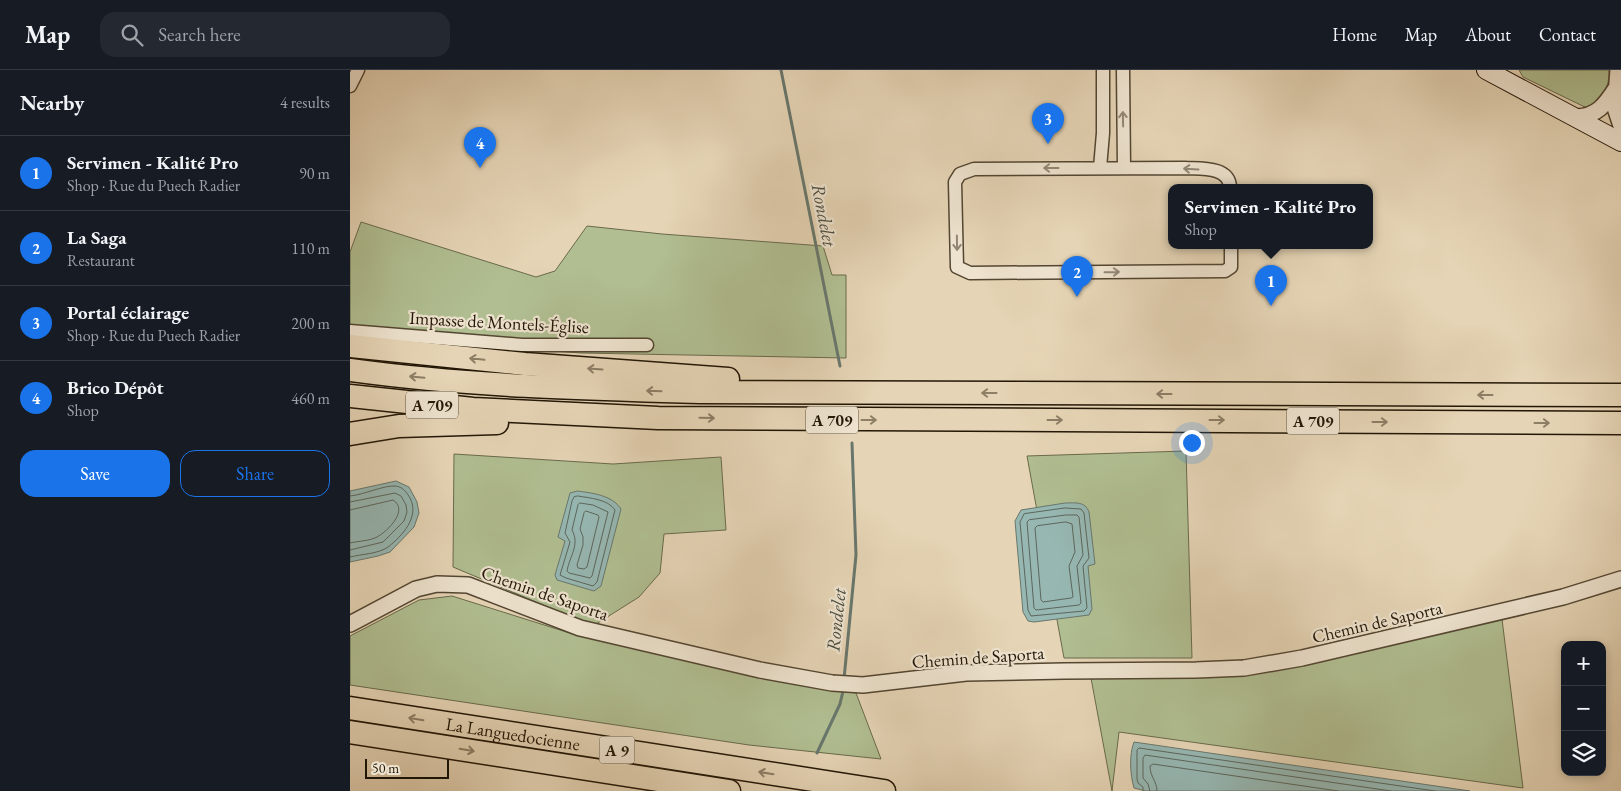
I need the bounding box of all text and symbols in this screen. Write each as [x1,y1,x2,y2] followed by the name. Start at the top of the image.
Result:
[100,12,450,57] search box
[25,19,70,50] text: Map
[118,21,146,49] icon: search
[158,22,241,47] text: Search here
[1332,23,1377,46] text: Home
[1405,23,1437,46] text: Map
[1465,23,1511,46] text: About
[1539,23,1596,46] text: Contact
[20,89,84,116] text: Nearby
[280,92,330,113] text: 4 results
[1032,103,1064,144] pin: 3
[1118,111,1128,128] one-way arrow
[464,127,496,168] pin: 4
[67,150,238,175] text: Servimen - Kalité Pro
[32,163,40,184] text: 1
[299,163,330,184] text: 90 m
[1043,163,1060,173] one-way arrow
[1184,164,1200,173] one-way arrow
[67,175,240,196] text: Shop · Rue du Puech Radier
[806,181,843,250] water label: Rondelet
[1168,184,1373,249] popup
[1185,194,1356,219] text: Servimen - Kalité Pro
[1185,219,1217,240] text: Shop
[67,225,127,250] text: La Saga
[952,234,962,251] one-way arrow
[32,238,40,259] text: 2
[291,238,330,259] text: 110 m
[67,250,135,271] text: Restaurant
[1061,256,1093,297] pin: 2
[1255,265,1287,306] pin: 1
[1103,267,1119,277] one-way arrow
[67,300,189,325] text: Portal éclairage
[409,306,589,338] street label: Impasse de Montels-Église
[32,313,40,334] text: 3
[291,313,330,334] text: 200 m
[67,325,240,346] text: Shop · Rue du Puech Radier
[469,354,485,364] one-way arrow
[587,364,603,374] one-way arrow
[409,373,425,382] one-way arrow
[67,375,164,400] text: Brico Dépôt
[647,386,663,396] one-way arrow
[32,388,40,409] text: 4
[291,388,330,409] text: 460 m
[982,389,998,398] one-way arrow
[1156,389,1172,399] one-way arrow
[1477,390,1494,400] one-way arrow
[406,392,458,418] road number: A 709
[67,400,99,421] text: Shop
[806,406,858,434] road number: A 709
[1287,408,1339,434] road number: A 709
[698,413,715,423] one-way arrow
[861,415,877,425] one-way arrow
[1046,415,1062,425] one-way arrow
[1208,415,1225,425] one-way arrow
[1371,417,1387,427] one-way arrow
[1534,418,1550,428] one-way arrow
[1179,430,1205,456] your location
[20,450,170,497] button: Save
[180,450,330,497] button: Share
[478,560,612,626] street label: Chemin de Saporta
[820,586,852,653] water label: Rondelet
[1310,596,1445,648] street label: Chemin de Saporta
[911,641,1046,673] street label: Chemin de Saporta
[1561,641,1606,776] map controls
[1561,641,1606,686] button: +
[1561,686,1606,731] button: −
[444,712,582,755] street label: La Languedocienne
[408,713,424,723] one-way arrow
[1561,731,1606,776] button: layers
[600,736,634,764] road number: A 9
[459,746,475,756] one-way arrow
[365,756,449,779] scale bar
[372,759,399,777] text: 50 m
[759,768,775,778] one-way arrow

